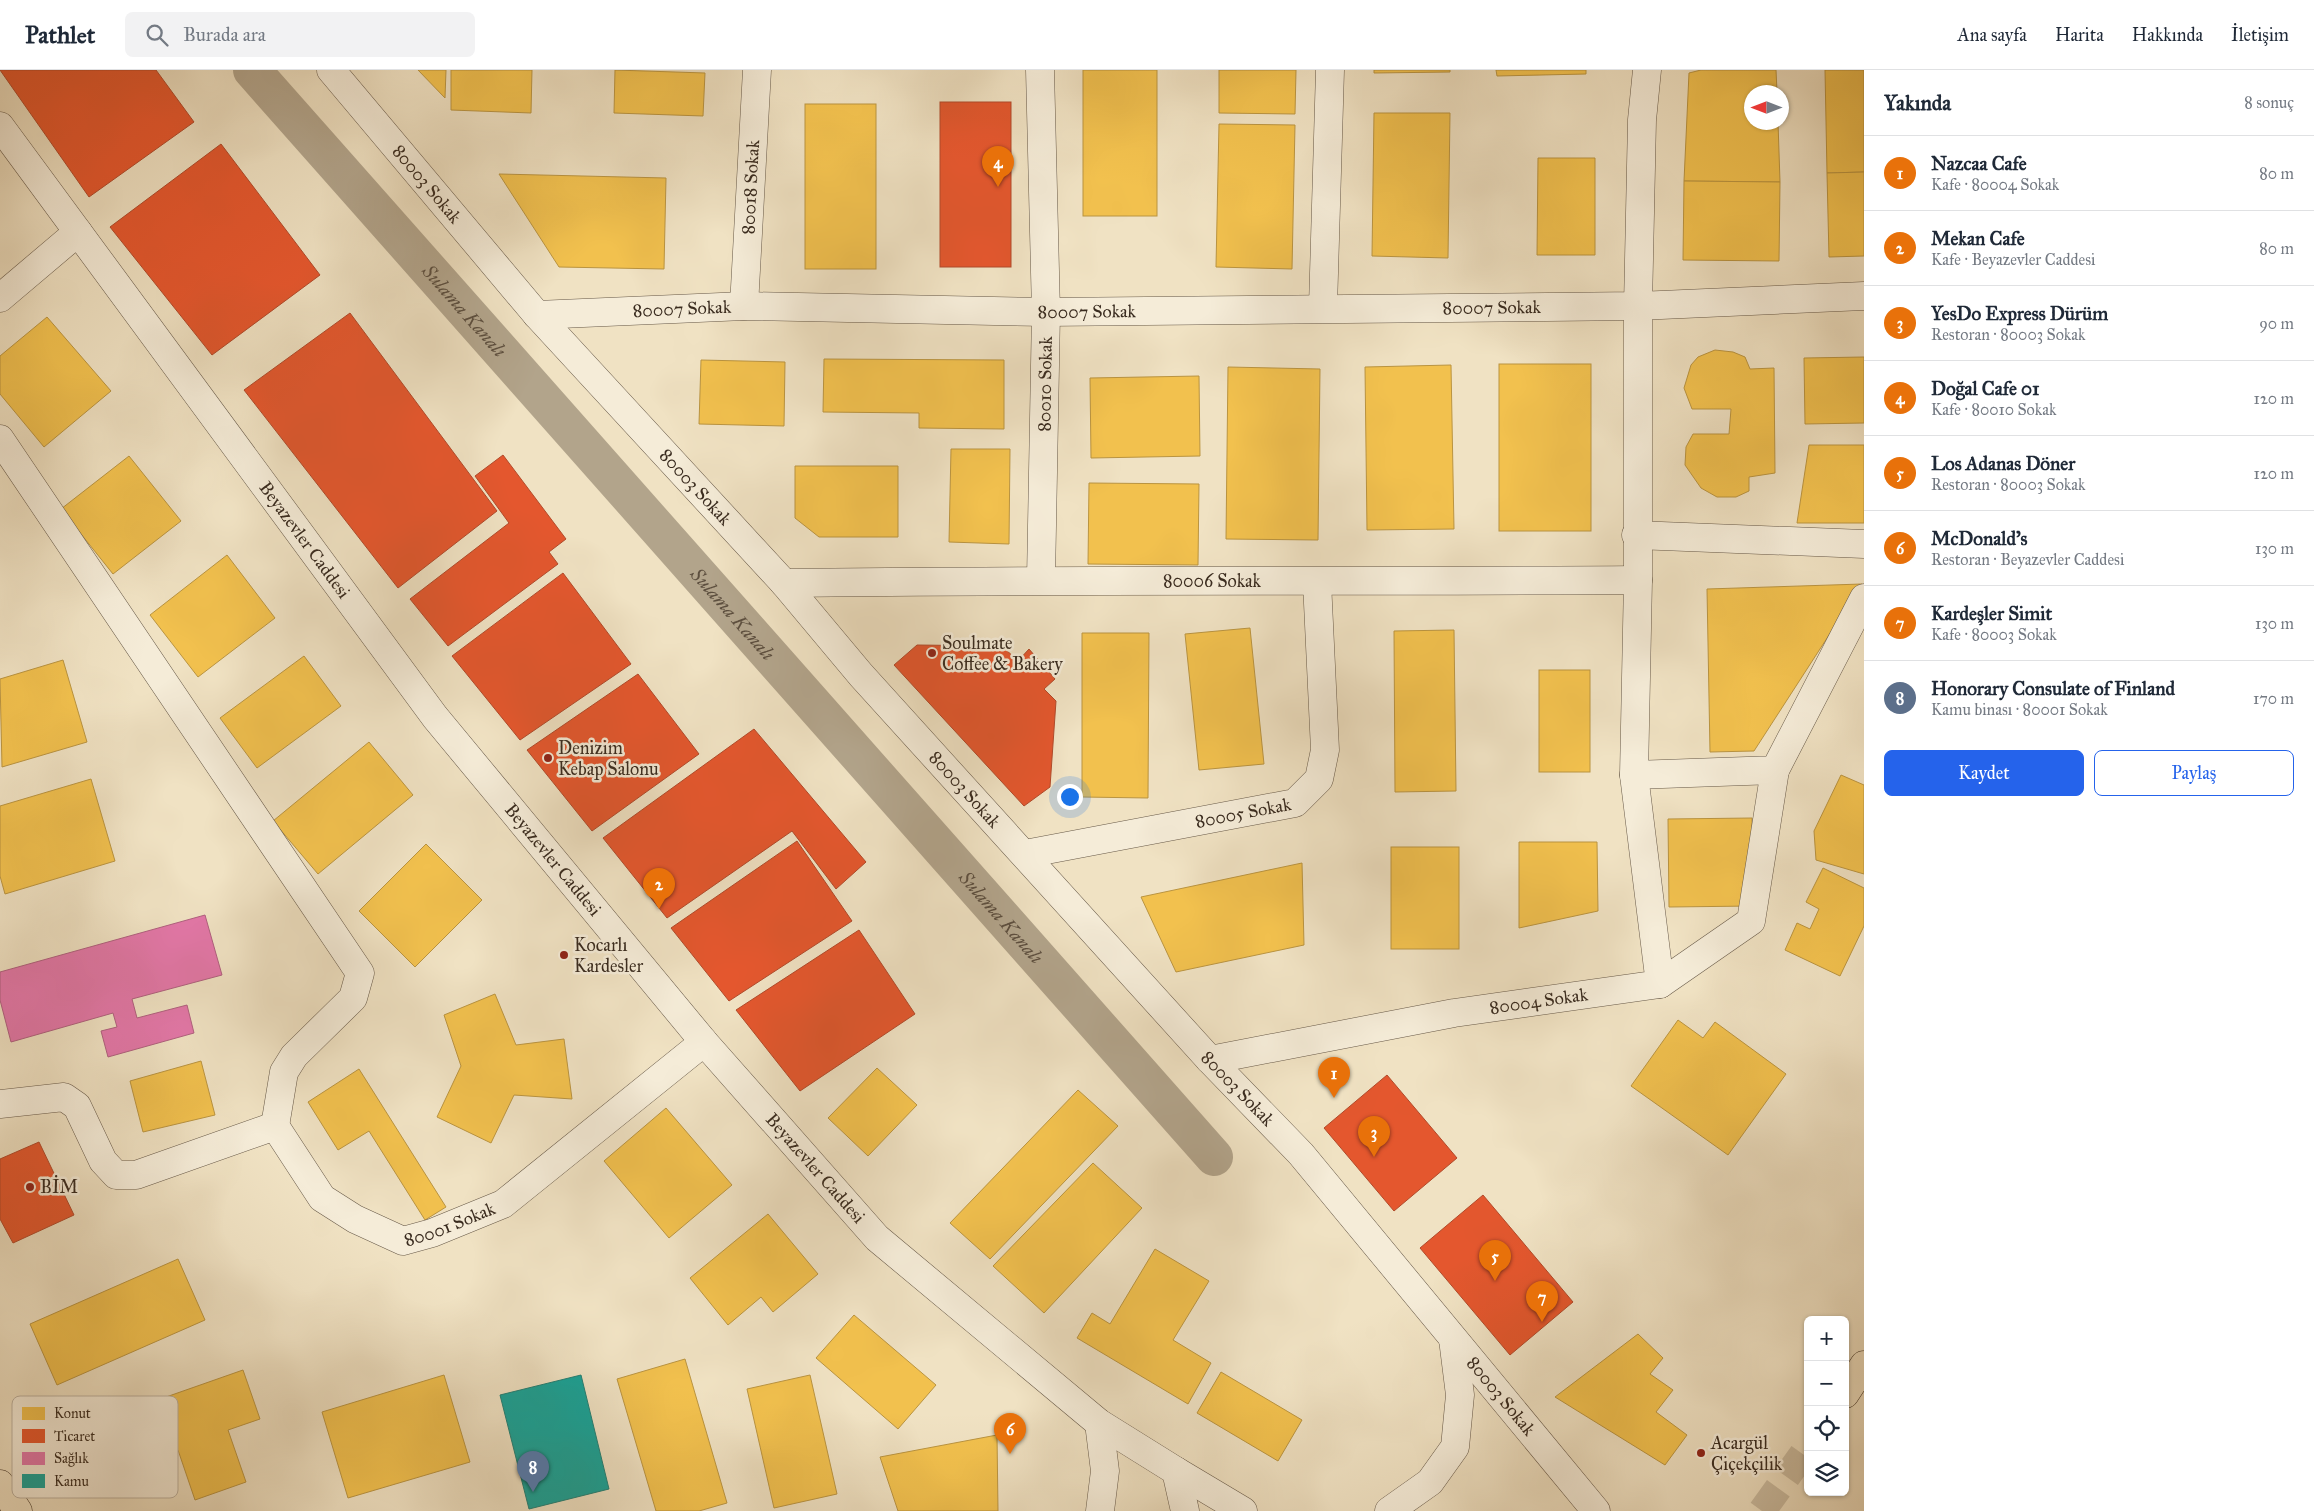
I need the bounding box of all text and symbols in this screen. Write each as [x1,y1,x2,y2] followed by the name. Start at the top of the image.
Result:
[125,12,475,57] search box
[25,20,95,50] text: Pathlet
[143,21,171,49] icon: search
[183,23,266,46] text: Burada ara
[1958,24,2027,46] text: Ana sayfa
[2055,24,2104,46] text: Harita
[2132,24,2203,46] text: Hakkında
[2231,24,2289,46] text: İletişim
[1744,85,1789,130] north arrow
[1884,90,1951,116] text: Yakında
[2244,93,2294,112] text: 8 sonuç
[737,139,764,235] street label: 80018 Sokak
[388,140,467,228] street label: 80003 Sokak
[982,146,1014,187] pin: 4
[1931,152,2027,175] text: Nazcaa Cafe
[1897,164,1903,183] text: 1
[2259,164,2294,183] text: 80 m
[1931,175,2059,194] text: Kafe · 80004 Sokak
[1931,227,2025,250] text: Mekan Cafe
[1896,239,1904,258] text: 2
[2259,239,2294,258] text: 80 m
[1931,250,2095,269] text: Kafe · Beyazevler Caddesi
[417,259,512,362] water label: Sulama Kanalı
[632,296,732,322] street label: 80007 Sokak
[1442,296,1542,319] street label: 80007 Sokak
[1037,300,1137,323] street label: 80007 Sokak
[1931,302,2108,325] text: YesDo Express Dürüm
[1897,314,1903,333] text: 3
[2259,314,2294,333] text: 90 m
[1931,325,2085,344] text: Restoran · 80003 Sokak
[1033,335,1057,432] street label: 80010 Sokak
[1931,377,2039,400] text: Doğal Cafe 01
[1896,389,1904,408] text: 4
[2254,389,2294,408] text: 120 m
[1931,400,2056,419] text: Kafe · 80010 Sokak
[655,444,737,530] street label: 80003 Sokak
[1931,452,2075,475] text: Los Adanas Döner
[1896,464,1904,483] text: 5
[2254,464,2294,483] text: 120 m
[1931,475,2085,494] text: Restoran · 80003 Sokak
[254,477,355,603] street label: Beyazevler Caddesi
[1931,527,2027,550] text: McDonald's
[1896,539,1904,558] text: 6
[2255,539,2294,558] text: 130 m
[1931,550,2124,569] text: Restoran · Beyazevler Caddesi
[685,562,780,665] water label: Sulama Kanalı
[1163,570,1262,592] street label: 80006 Sokak
[1931,602,2052,625] text: Kardeşler Simit
[1896,614,1904,633] text: 7
[2255,614,2294,633] text: 130 m
[1931,625,2057,644] text: Kafe · 80003 Sokak
[942,632,1063,675] place label: Soulmate Coffee & Bakery
[926,647,938,659] marker: Soulmate Coffee & Bakery
[1931,677,2175,700] text: Honorary Consulate of Finland
[1896,689,1904,708] text: 8
[2253,689,2294,708] text: 170 m
[1931,700,2108,719] text: Kamu binası · 80001 Sokak
[558,737,659,780] place label: Denizim Kebap Salonu
[924,747,1006,833] street label: 80003 Sokak
[1884,750,2084,796] button: Kaydet
[2094,750,2294,796] button: Paylaş
[542,752,554,764] marker: Denizim Kebap Salonu
[1057,784,1083,810] your location
[1193,793,1294,833] street label: 80005 Sokak
[500,799,606,920] street label: Beyazevler Caddesi
[954,866,1048,969] water label: Sulama Kanalı
[643,868,675,909] pin: 2
[574,934,643,977] place label: Kocarlı Kardesler
[558,949,570,961] marker: Kocarlı Kardesler
[1488,983,1590,1019] street label: 80004 Sokak
[1196,1047,1279,1131] street label: 80003 Sokak
[1318,1057,1350,1098] pin: 1
[761,1109,870,1228] street label: Beyazevler Caddesi
[1358,1116,1390,1157] pin: 3
[40,1175,78,1198] place label: BİM
[24,1181,36,1193] marker: BİM
[402,1197,499,1251] street label: 80001 Sokak
[1479,1240,1511,1281] pin: 5
[1526,1281,1558,1322] pin: 7
[1804,1316,1849,1496] map controls
[1804,1316,1849,1361] button: +
[1462,1352,1540,1441] street label: 80003 Sokak
[1804,1361,1849,1406] button: −
[12,1396,178,1498] legend
[54,1405,91,1422] text: Konut
[1804,1406,1849,1451] button: locate
[994,1413,1026,1454] pin: 6
[54,1428,95,1445] text: Ticaret
[1710,1432,1783,1475] place label: Acargül Çiçekçilik
[1695,1447,1707,1459] marker: Acargül Çiçekçilik
[54,1450,89,1467] text: Sağlık
[517,1451,549,1492] pin: 8
[1804,1451,1849,1496] button: layers
[54,1473,90,1490] text: Kamu

